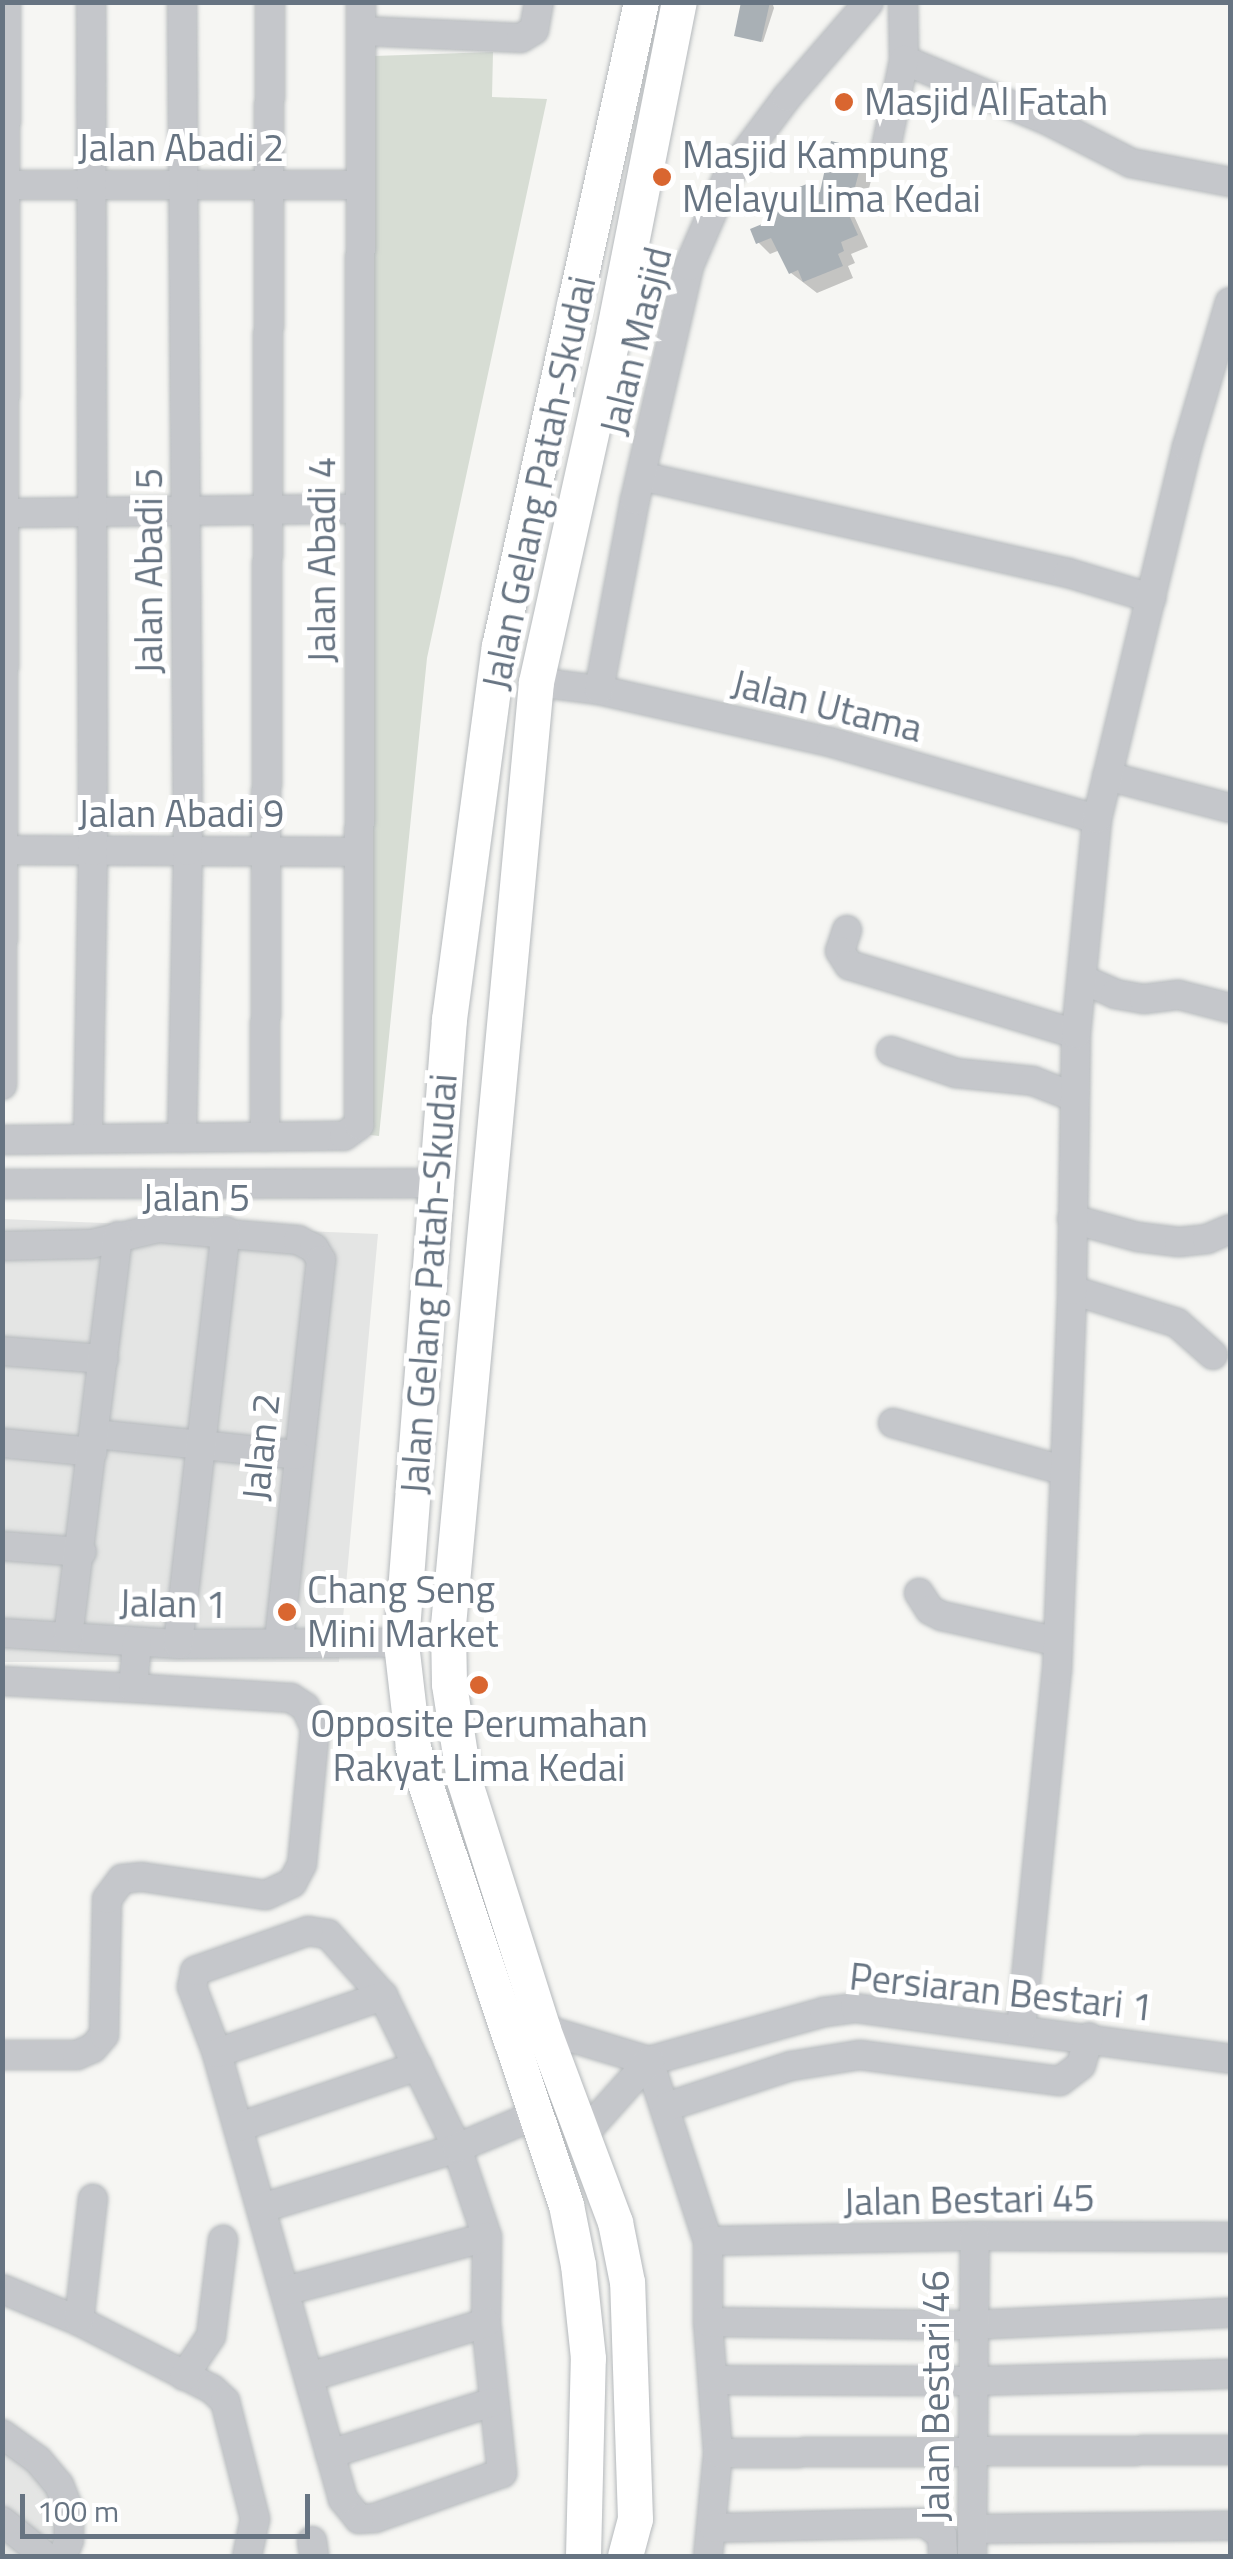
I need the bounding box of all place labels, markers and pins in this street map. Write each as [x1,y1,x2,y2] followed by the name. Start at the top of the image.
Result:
[864,79,1108,125] place label: Masjid Al Fatah
[833,91,855,113] marker: Masjid Al Fatah
[682,132,981,222] place label: Masjid Kampung Melayu Lima Kedai
[651,166,673,188] marker: Masjid Kampung Melayu Lima Kedai
[307,1567,499,1656] place label: Chang Seng Mini Market
[276,1601,298,1623] marker: Chang Seng Mini Market
[468,1674,490,1696] marker: Opposite Perumahan Rakyat Lima Kedai
[310,1701,648,1790] place label: Opposite Perumahan Rakyat Lima Kedai

